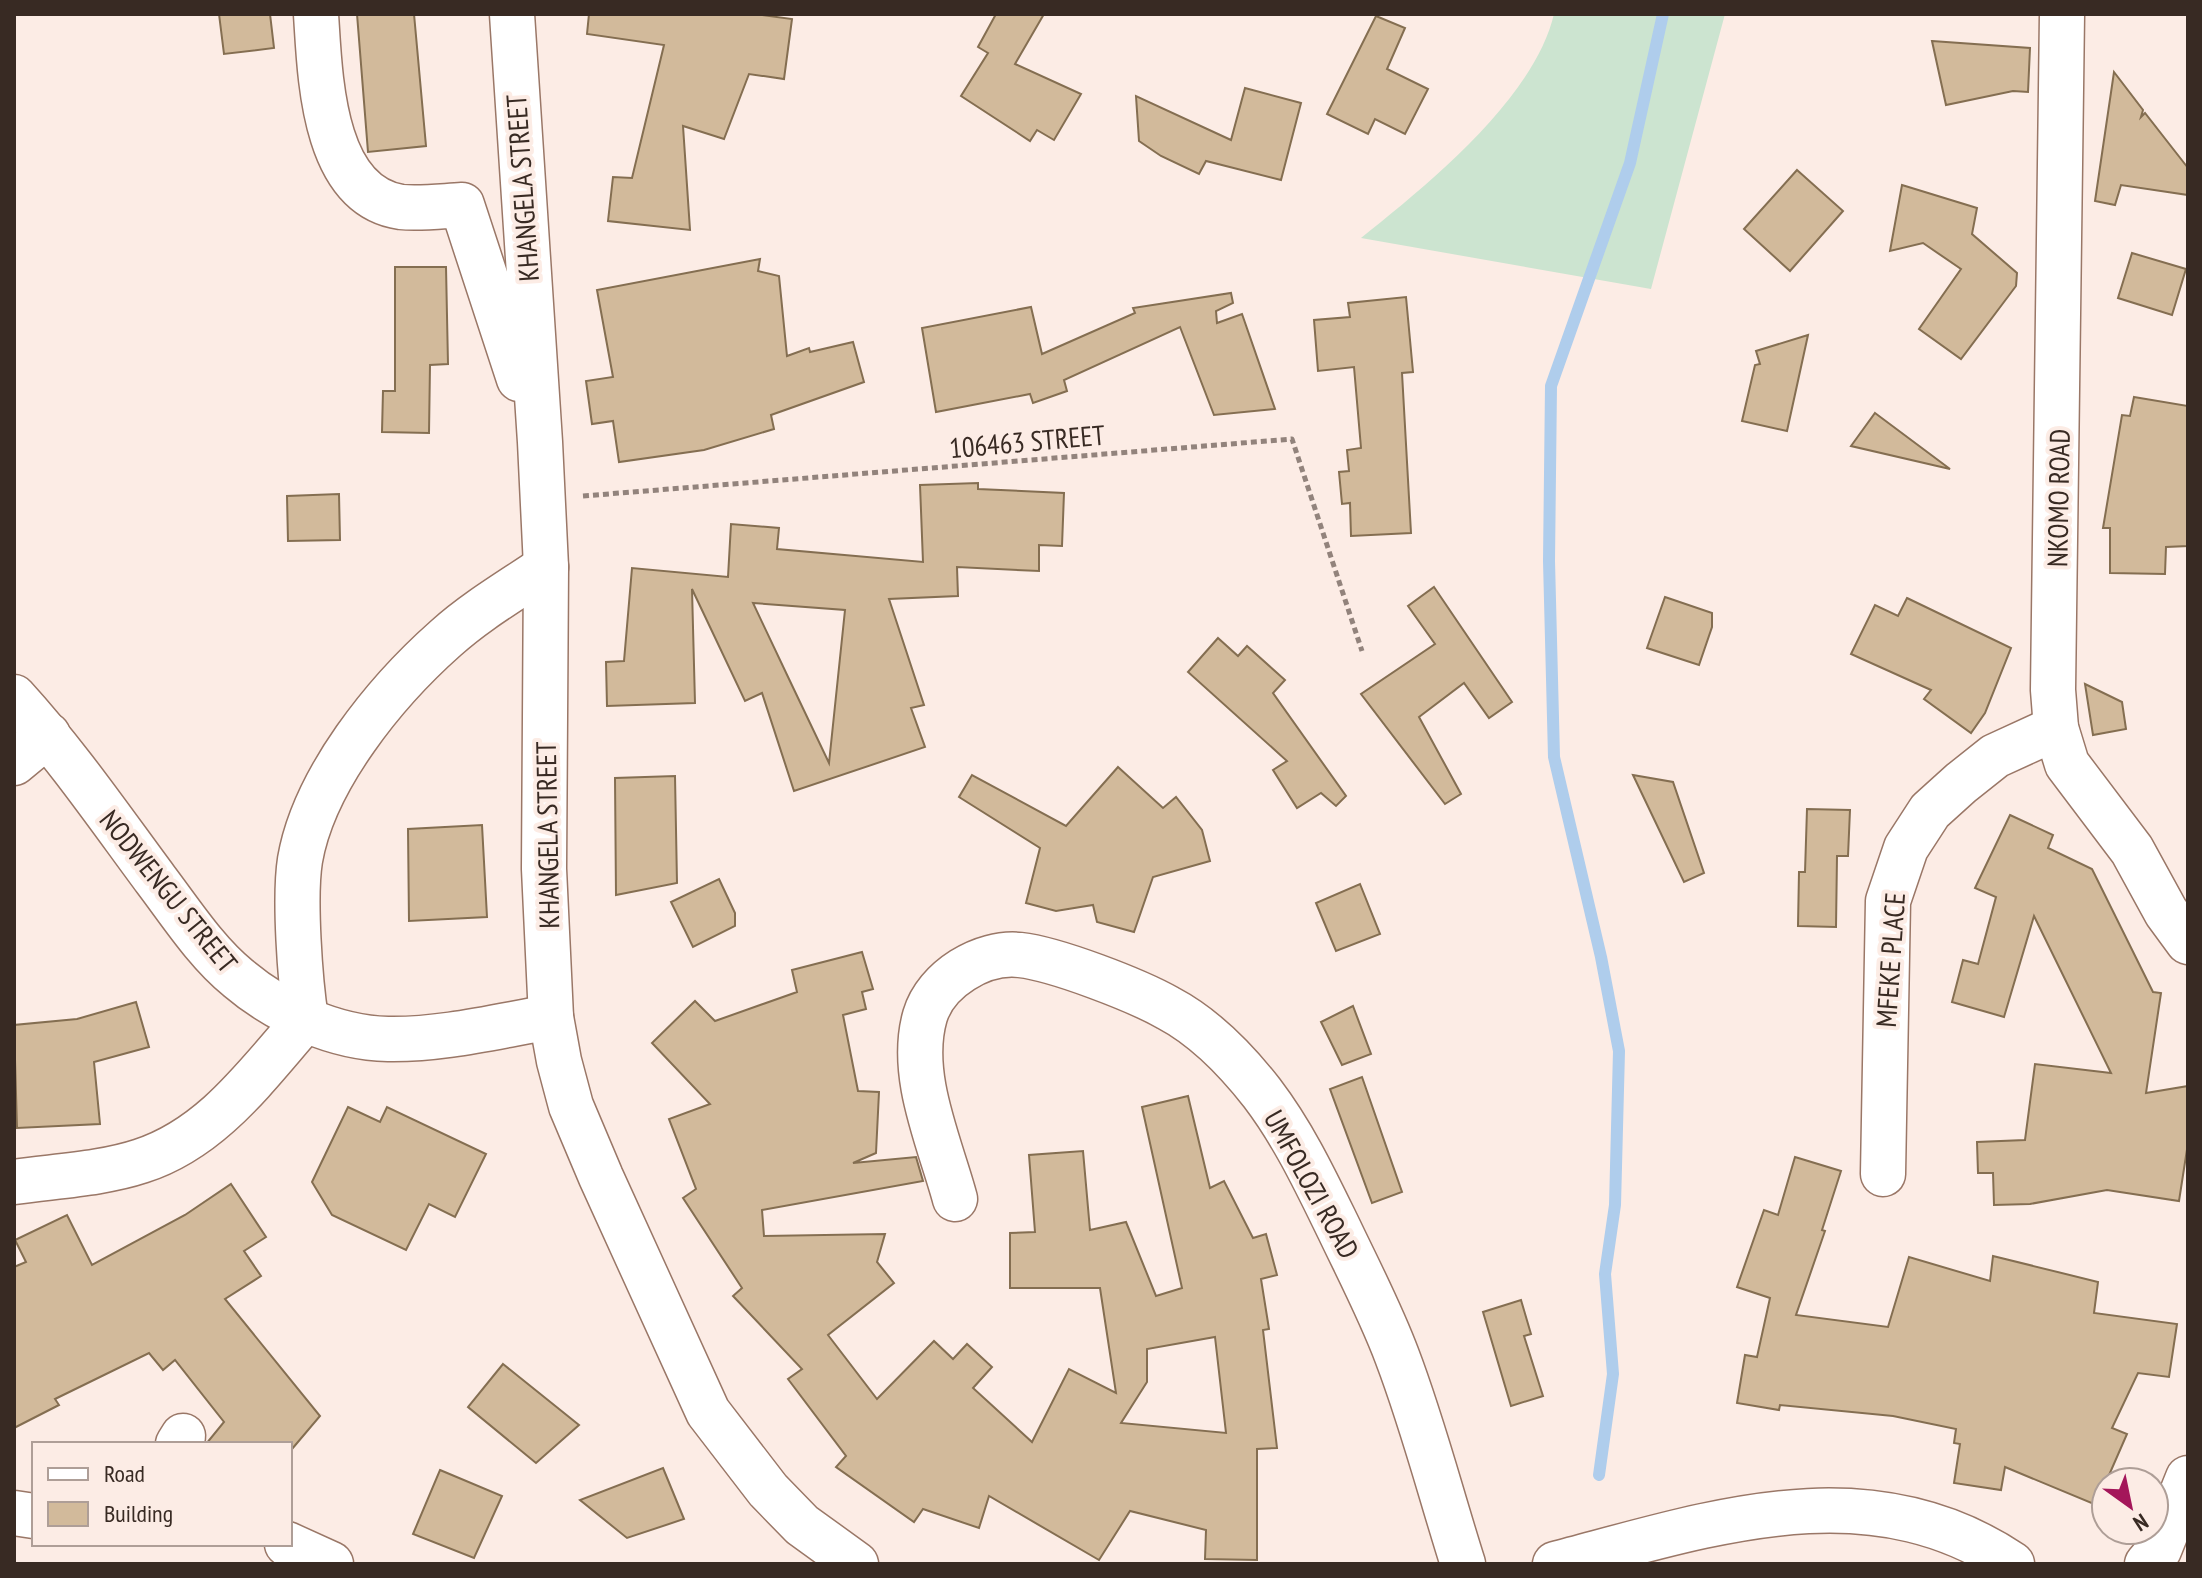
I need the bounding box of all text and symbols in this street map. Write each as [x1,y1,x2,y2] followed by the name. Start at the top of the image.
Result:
[497,93,547,283] street label: KHANGELA STREET
[948,416,1107,466] street label: 106463 STREET
[2038,429,2078,567] street label: NKOMO ROAD
[527,740,567,929] street label: KHANGELA STREET
[92,802,246,980] street label: NODWENGU STREET
[1867,891,1913,1029] street label: MFEKE PLACE
[1256,1103,1368,1265] street label: UMFOLOZI ROAD
[32,1442,292,1546] legend
[104,1458,145,1489] text: Road
[2090,1466,2170,1546] north arrow
[104,1498,173,1529] text: Building
[2128,1508,2154,1538] text: N

